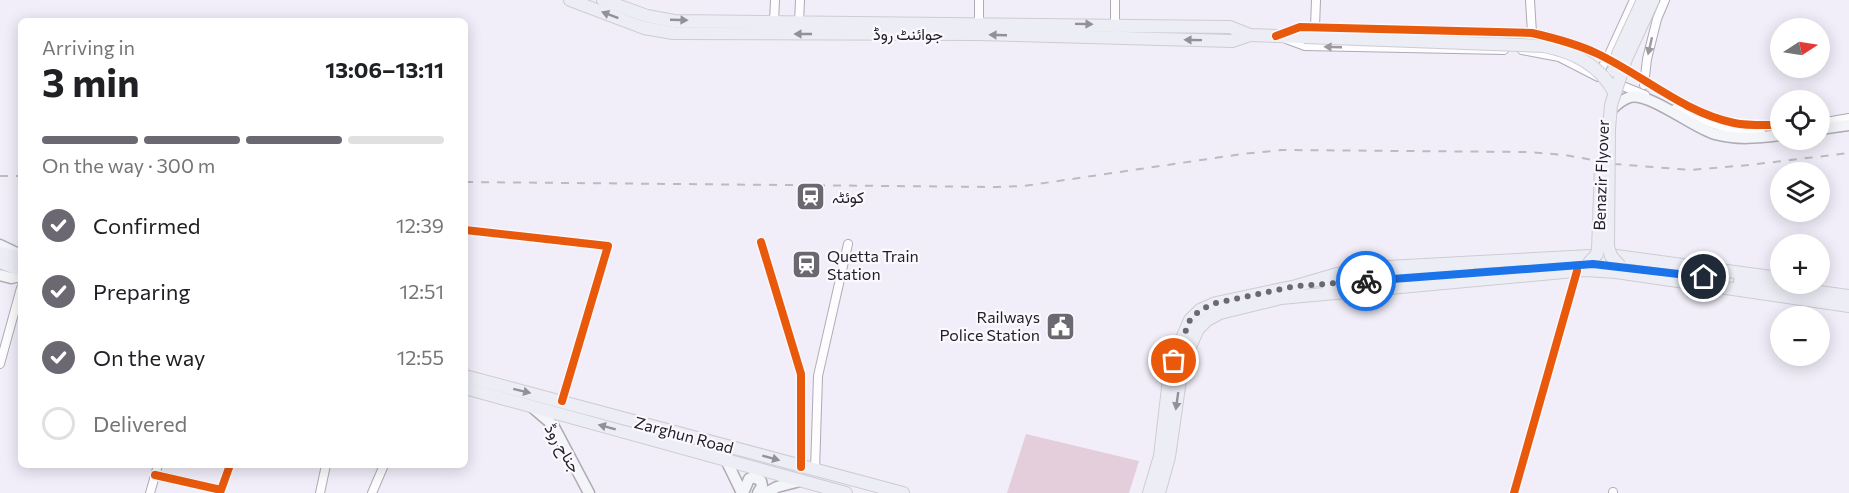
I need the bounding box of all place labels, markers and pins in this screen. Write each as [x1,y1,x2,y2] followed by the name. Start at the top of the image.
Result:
[795,181,827,213] station icon: کوئٹہ
[832,187,864,208] place label: کوئٹہ
[827,246,919,283] place label: Quetta Train Station
[790,249,822,281] station icon: Quetta Train Station
[1678,251,1729,302] pin
[940,307,1040,344] place label: Railways Police Station
[1045,310,1077,342] public building icon: Railways Police Station
[1148,335,1199,386] pin

